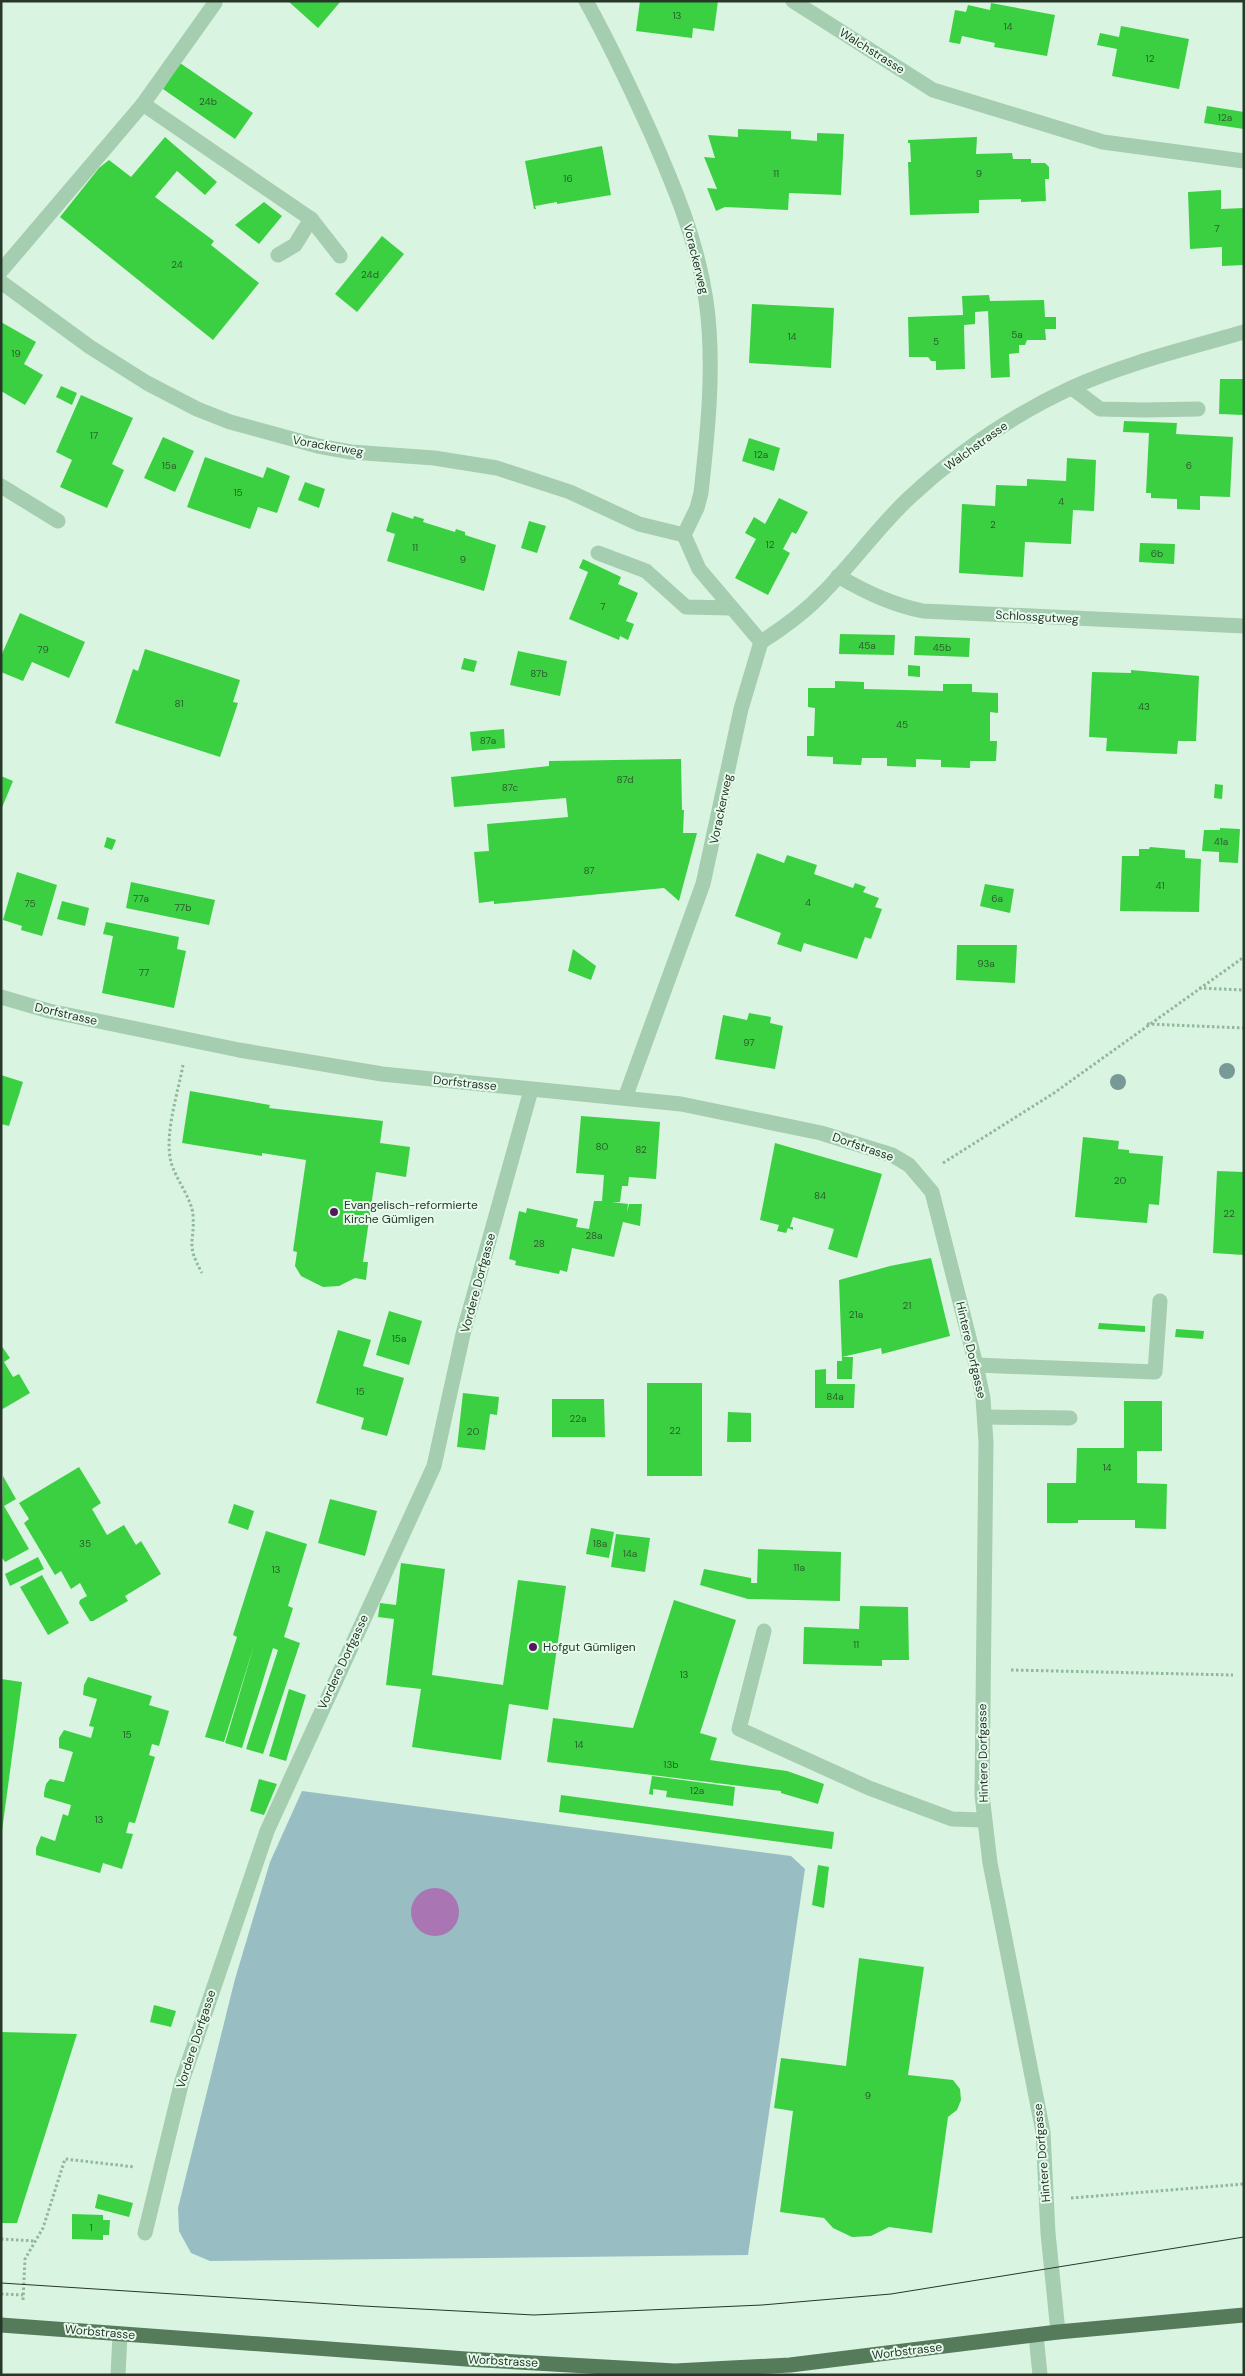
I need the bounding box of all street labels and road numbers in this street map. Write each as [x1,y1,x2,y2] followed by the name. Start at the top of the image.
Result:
[836,25,908,78] street label: Walchstrasse
[680,222,712,296] street label: Vorackerweg
[941,418,1011,474] street label: Walchstrasse
[291,432,365,460] street label: Vorackerweg
[995,607,1079,627] street label: Schlossgutweg
[706,772,736,846] street label: Vorackerweg
[33,999,99,1029] street label: Dorfstrasse
[432,1072,498,1094] street label: Dorfstrasse
[830,1129,896,1165] street label: Dorfstrasse
[457,1231,499,1335] street label: Vordere Dorfgasse
[952,1300,990,1400] street label: Hintere Dorfgasse
[314,1612,372,1712] street label: Vordere Dorfgasse
[974,1703,992,1803] street label: Hintere Dorfgasse
[173,1988,220,2090] street label: Vordere Dorfgasse
[1030,2103,1054,2203] street label: Hintere Dorfgasse
[64,2321,136,2343] street label: Worbstrasse
[871,2339,943,2363] street label: Worbstrasse
[467,2351,539,2371] street label: Worbstrasse

